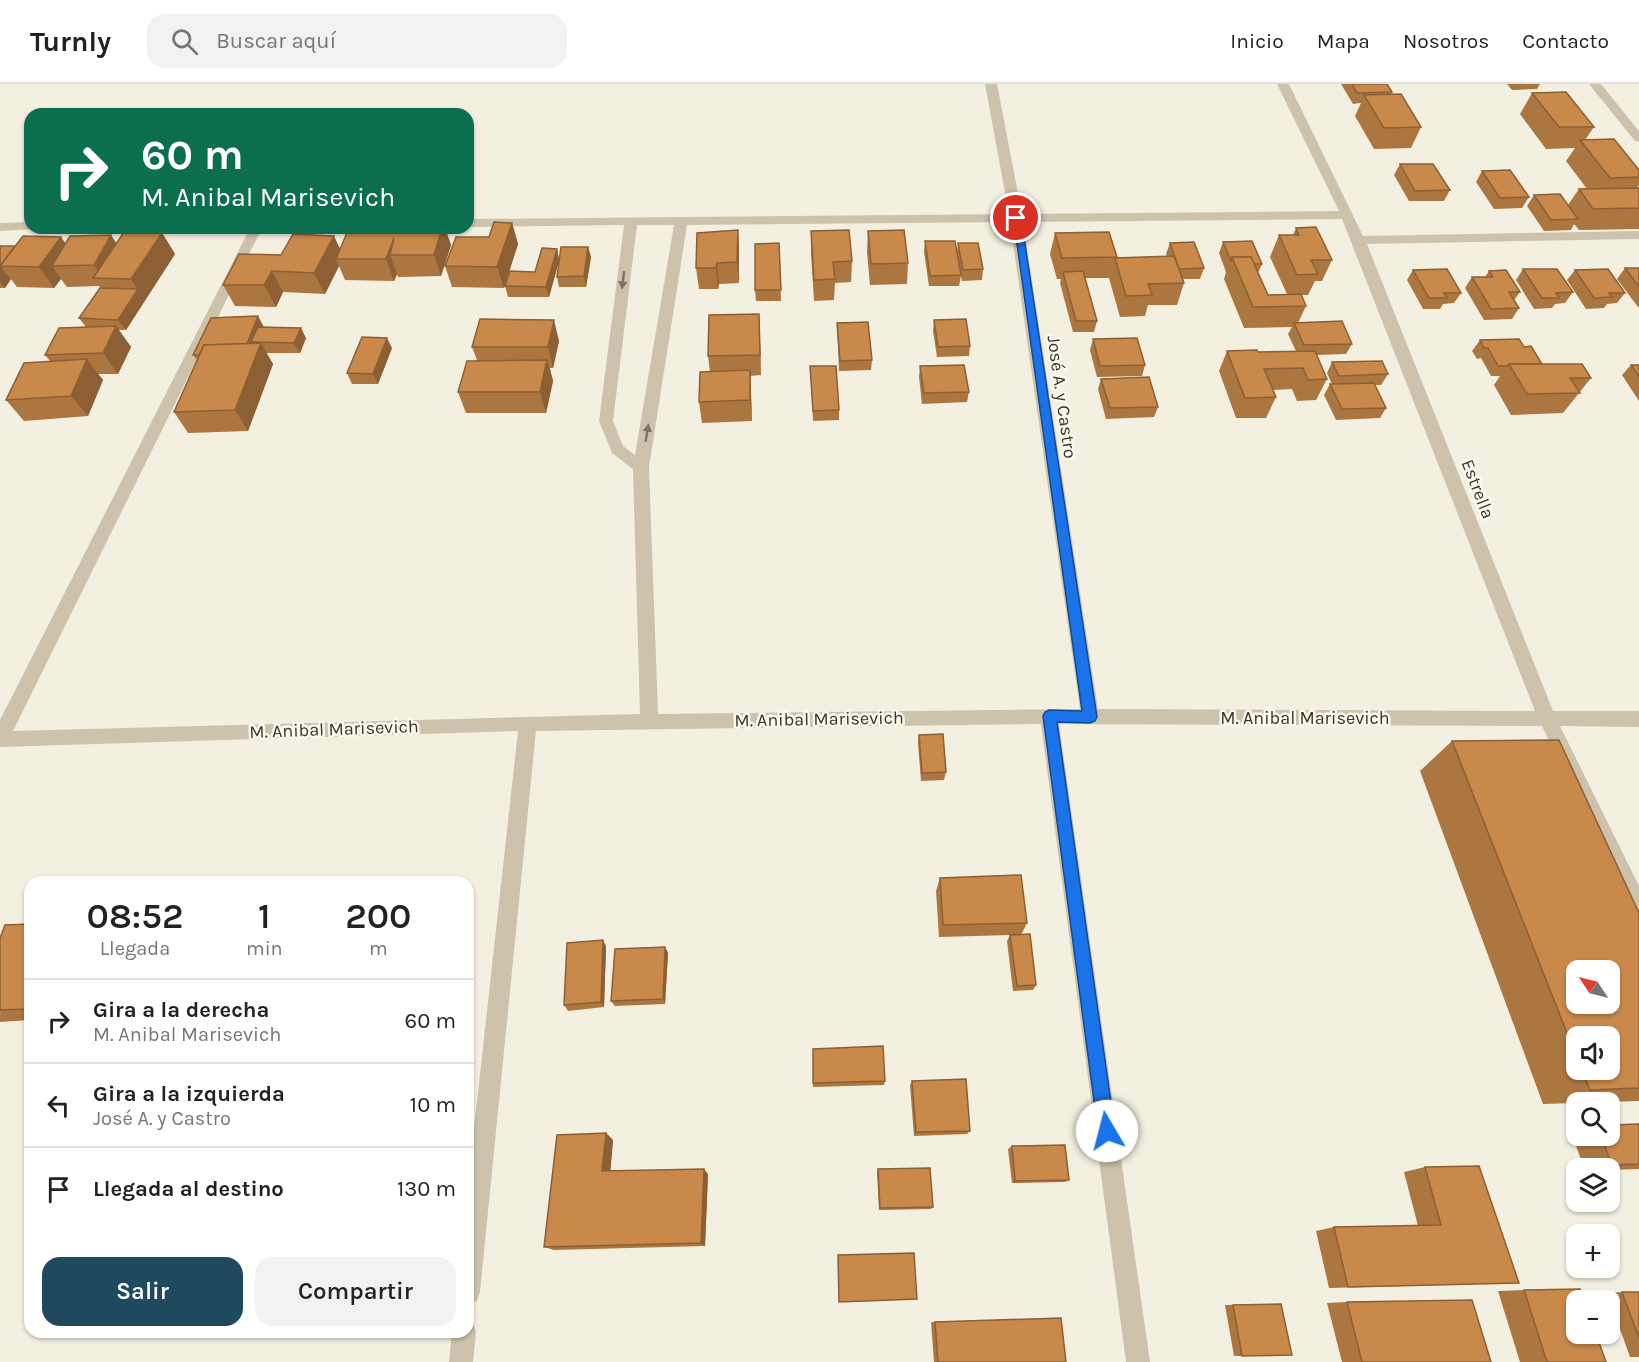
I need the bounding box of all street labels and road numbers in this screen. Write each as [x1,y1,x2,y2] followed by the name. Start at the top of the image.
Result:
[1042,334,1082,460] street label: José A. y Castro
[1457,456,1499,522] street label: Estrella
[734,707,904,731] street label: M. Anibal Marisevich
[1220,707,1390,729] street label: M. Anibal Marisevich
[249,715,419,743] street label: M. Anibal Marisevich

